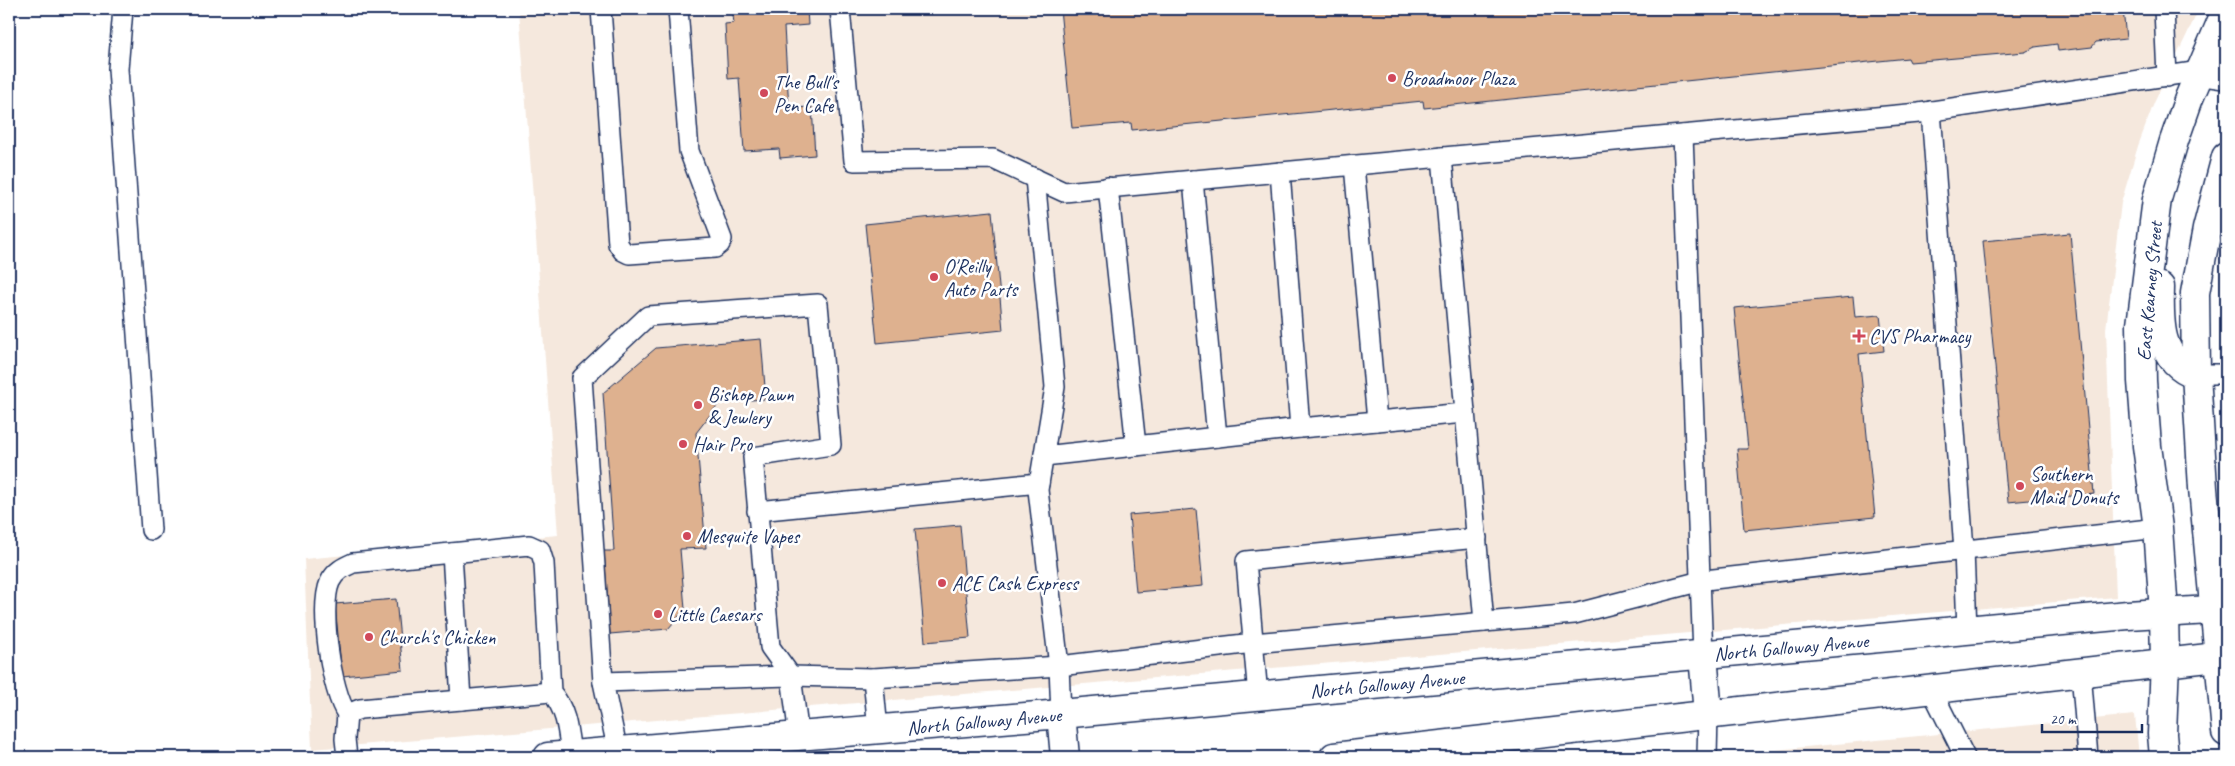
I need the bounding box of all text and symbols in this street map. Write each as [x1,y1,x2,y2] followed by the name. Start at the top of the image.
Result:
[1402,66,1517,91] place label: Broadmoor Plaza
[774,70,840,118] place label: The Bull's Pen Cafe
[1386,72,1398,84] marker: Broadmoor Plaza
[758,87,770,99] marker: The Bull's Pen Cafe
[2131,218,2168,361] street label: East Kearney Street
[944,254,1019,302] place label: O'Reilly Auto Parts
[928,271,940,283] marker: O'Reilly Auto Parts
[1869,324,1972,349] place label: CVS Pharmacy
[1853,330,1865,342] marker: CVS Pharmacy
[708,382,795,430] place label: Bishop Pawn & Jewlery
[692,399,704,411] marker: Bishop Pawn & Jewlery
[693,432,753,457] place label: Hair Pro
[677,438,689,450] marker: Hair Pro
[2030,462,2120,510] place label: Southern Maid Donuts
[2014,480,2026,492] marker: Southern Maid Donuts
[697,524,801,549] place label: Mesquite Vapes
[681,530,693,542] marker: Mesquite Vapes
[952,571,1080,596] place label: ACE Cash Express
[936,577,948,589] marker: ACE Cash Express
[668,602,764,627] place label: Little Caesars
[652,608,664,620] marker: Little Caesars
[379,625,497,650] place label: Church's Chicken
[1713,628,1871,667] street label: North Galloway Avenue
[363,631,375,643] marker: Church's Chicken
[1309,665,1467,704] street label: North Galloway Avenue
[2042,701,2142,733] scale bar
[906,702,1064,741] street label: North Galloway Avenue
[2050,710,2077,729] text: 20 m

